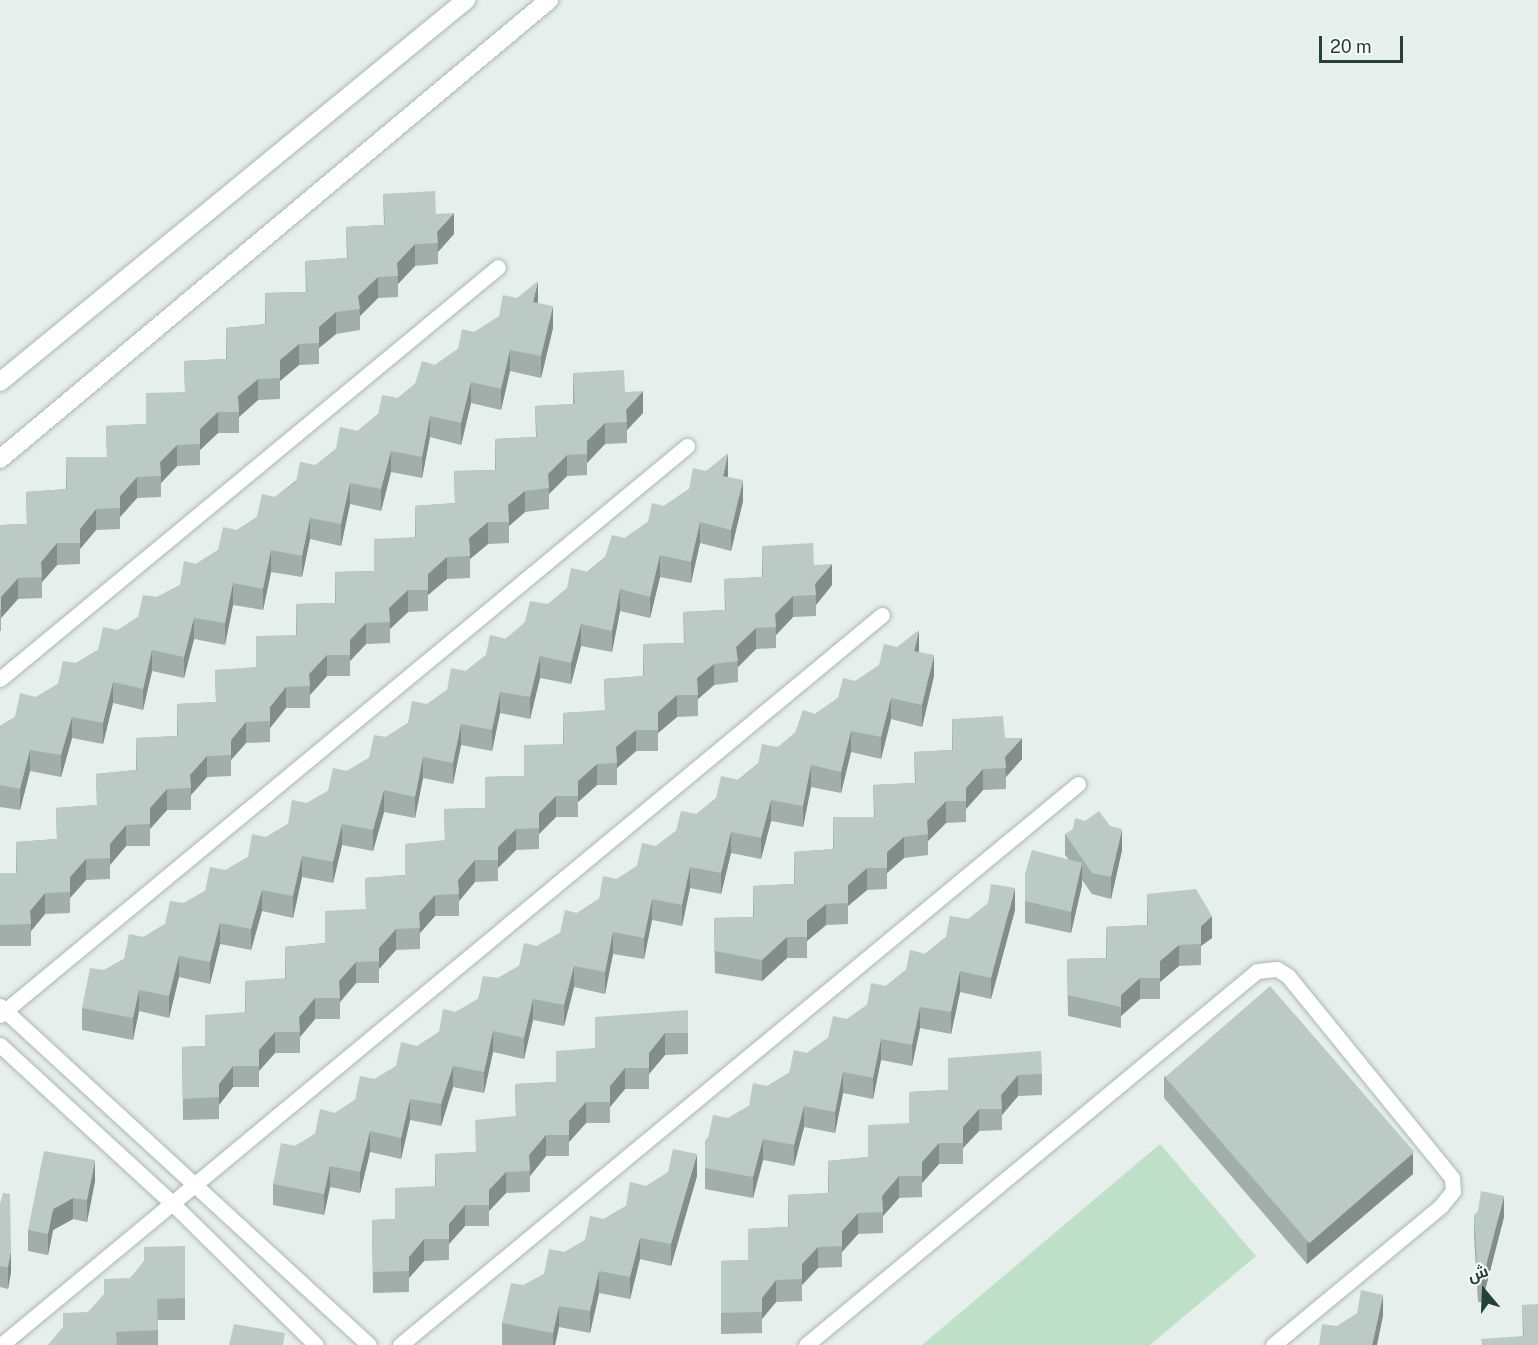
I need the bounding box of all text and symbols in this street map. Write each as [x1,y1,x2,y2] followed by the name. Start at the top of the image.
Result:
[1322,24,1406,62] scale bar
[1330,36,1372,57] text: 20 m
[1454,1261,1514,1321] north arrow
[1465,1261,1491,1286] text: ش

